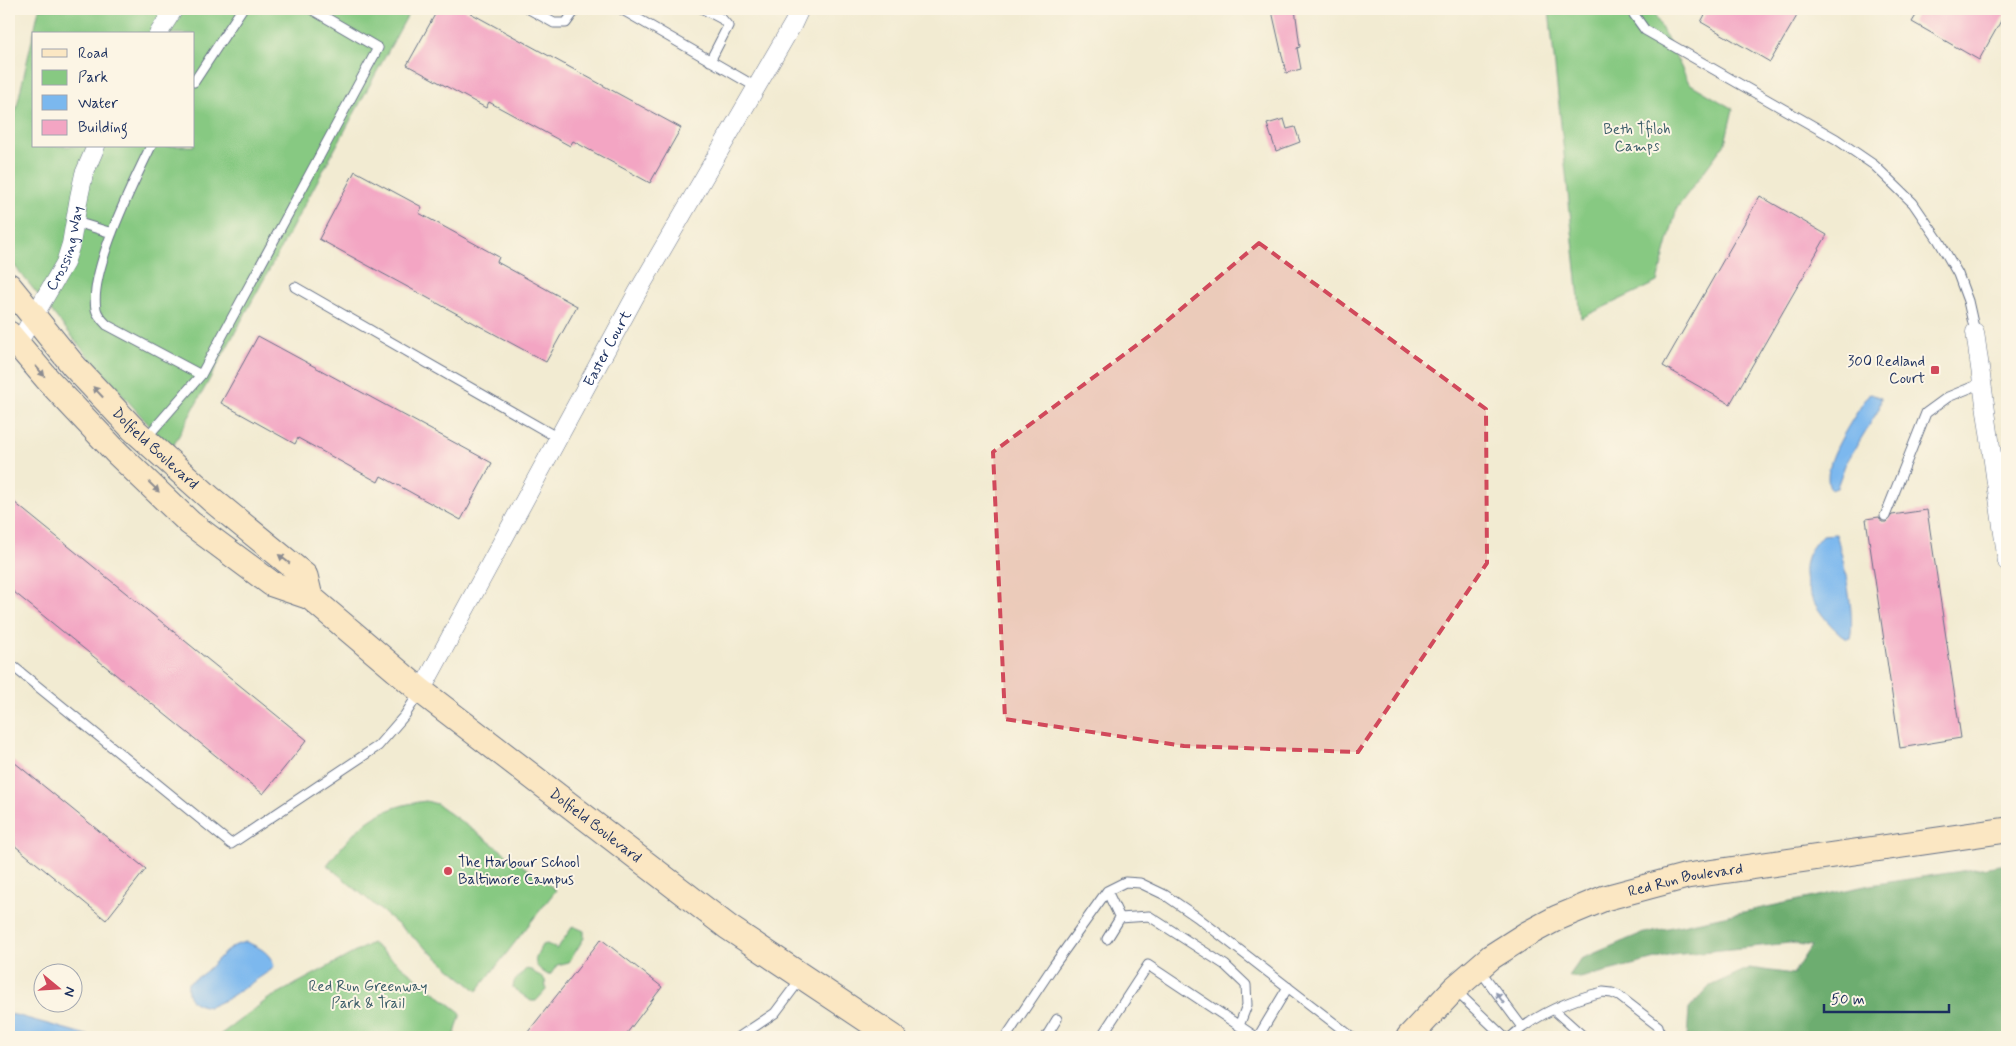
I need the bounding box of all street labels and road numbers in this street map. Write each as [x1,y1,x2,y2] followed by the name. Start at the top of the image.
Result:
[42,205,88,295] street label: Crossing Way
[579,307,637,390] street label: Easter Court
[107,404,203,494] street label: Dolfield Boulevard
[545,784,645,868] street label: Dolfield Boulevard
[1626,859,1744,902] street label: Red Run Boulevard

